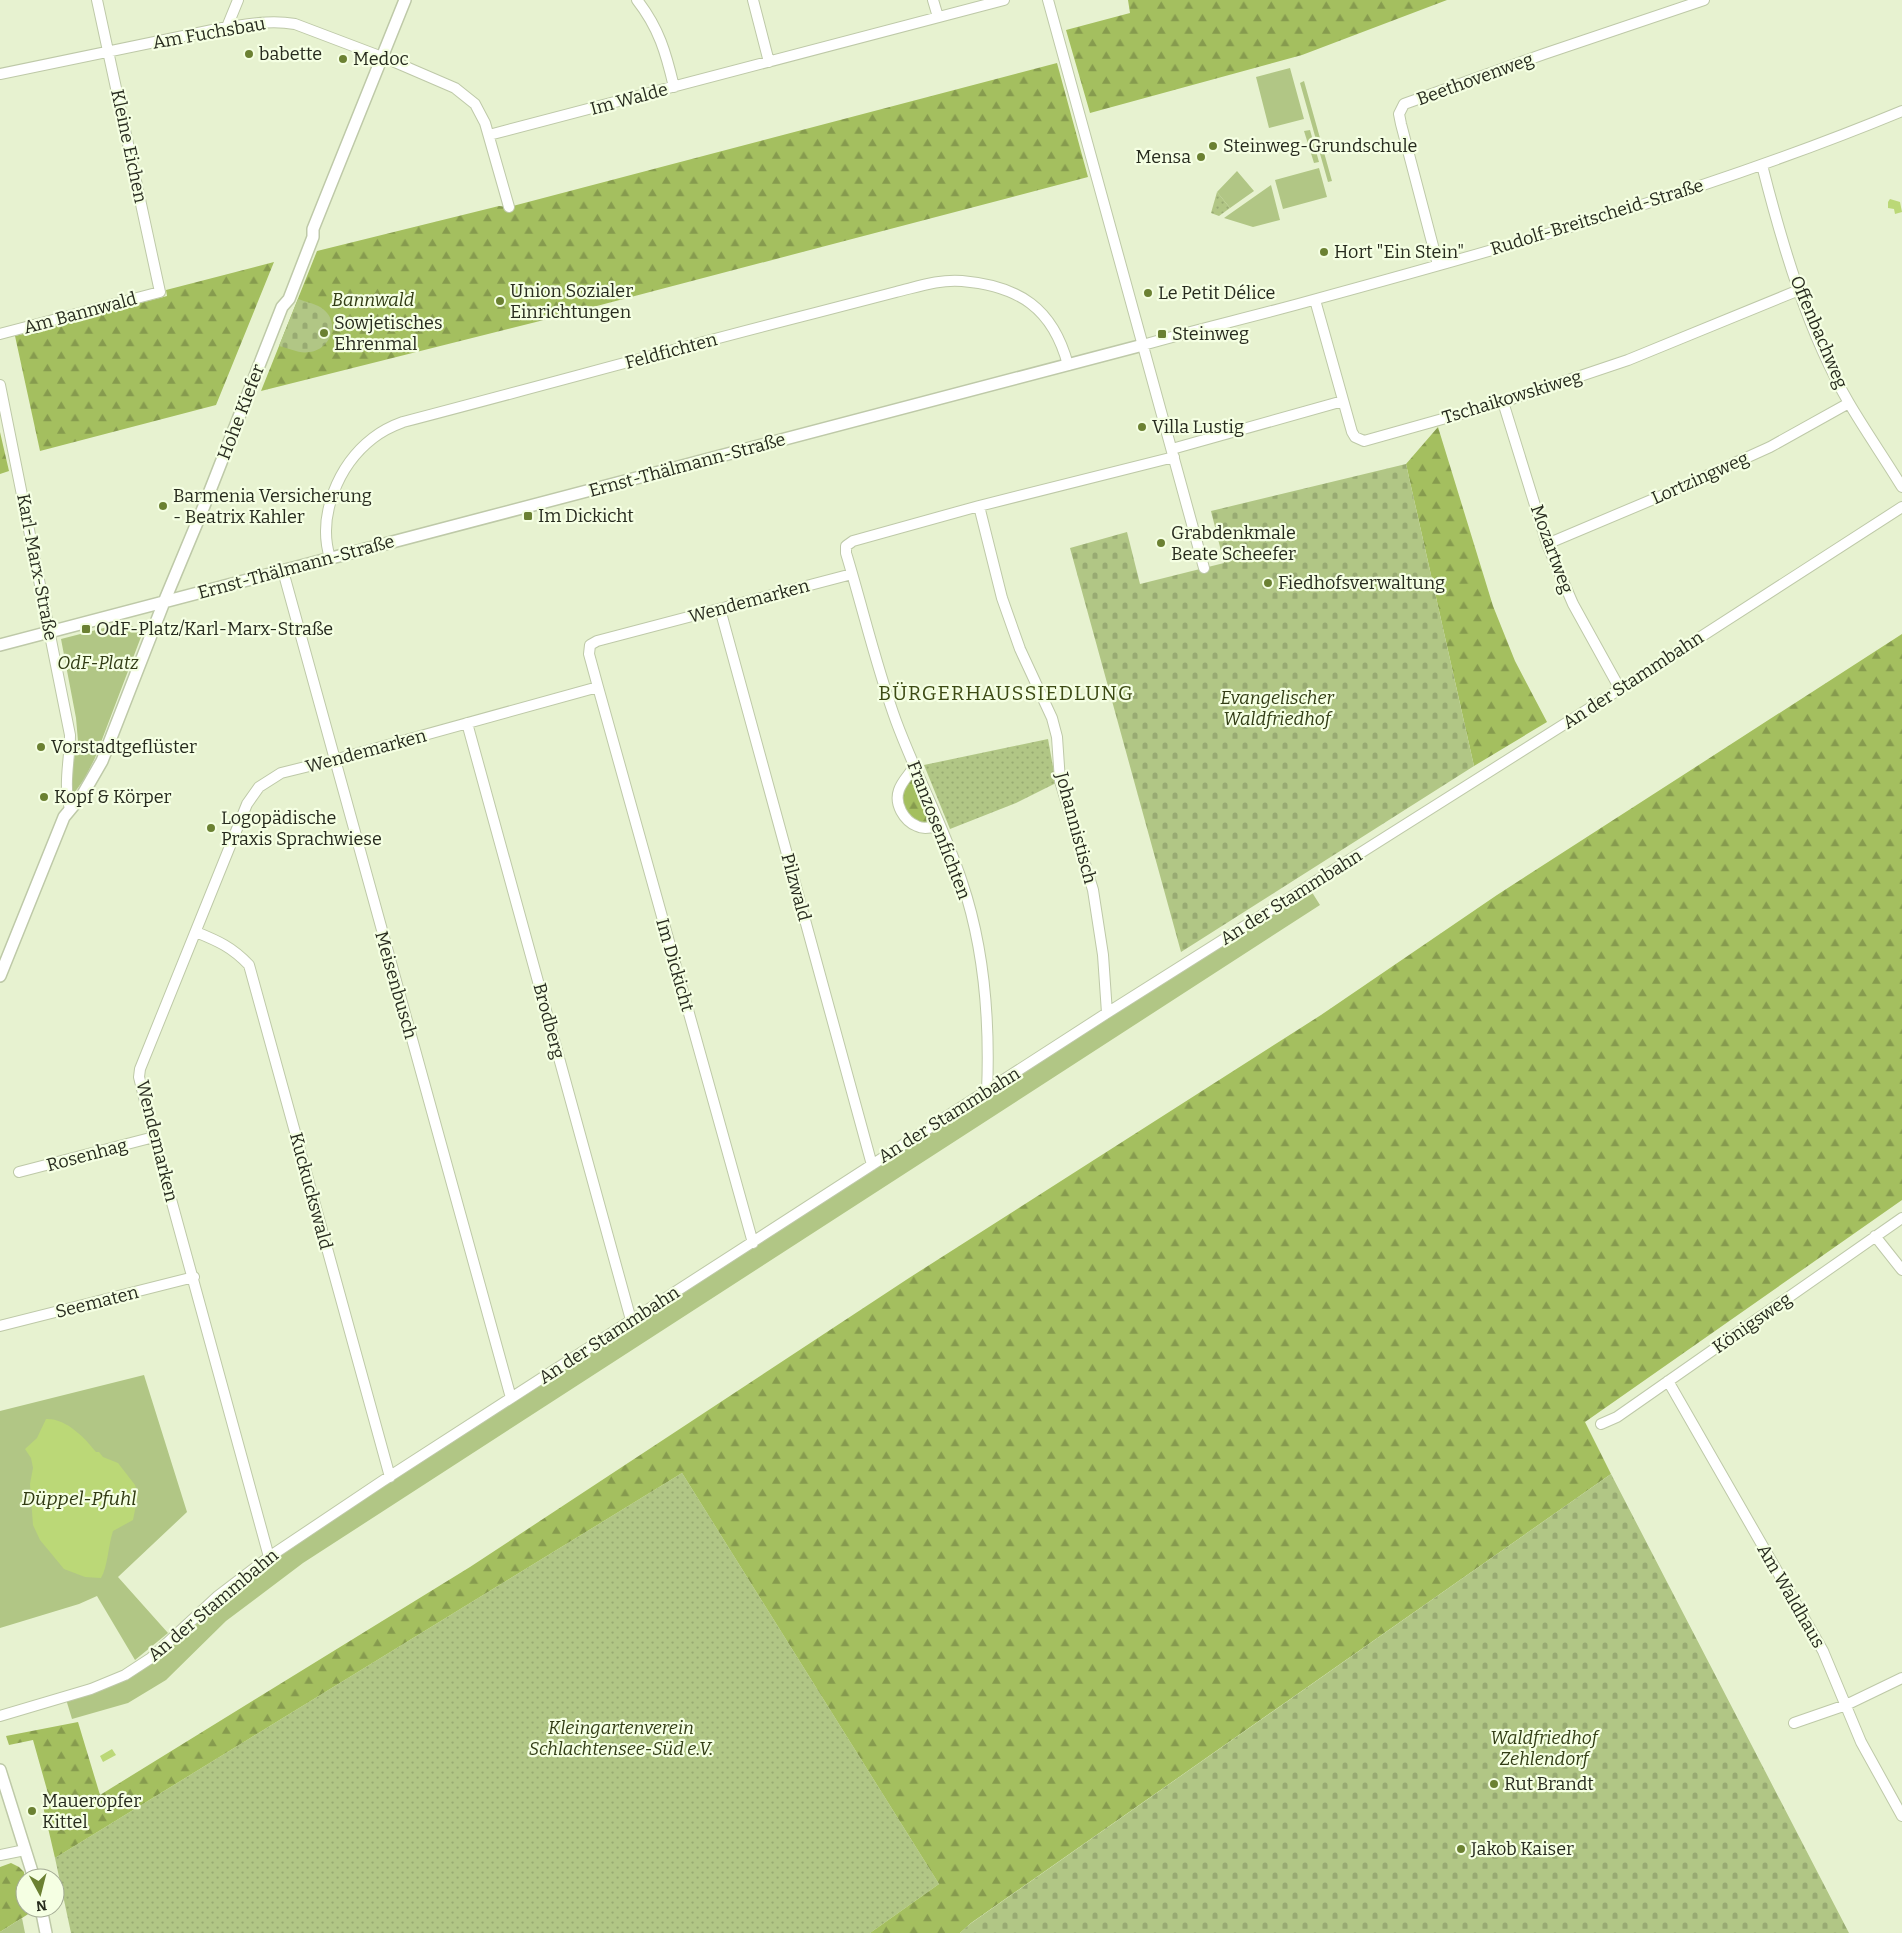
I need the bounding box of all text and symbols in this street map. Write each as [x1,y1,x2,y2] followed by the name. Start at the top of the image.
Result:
[151,12,267,54] street label: Am Fuchsbau
[259,43,322,65] place label: babette
[243,48,255,60] marker: babette
[353,48,409,70] place label: Medoc
[1414,48,1536,110] street label: Beethovenweg
[337,53,349,65] marker: Medoc
[588,78,670,120] street label: Im Walde
[106,87,152,205] street label: Kleine Eichen
[1223,135,1417,157] place label: Steinweg-Grundschule
[1207,140,1219,152] marker: Steinweg-Grundschule
[1136,146,1191,168] place label: Mensa
[1195,151,1207,163] marker: Mensa
[1488,174,1706,260] street label: Rudolf-Breitscheid-Straße
[1334,241,1464,263] place label: Hort "Ein Stein"
[1318,246,1330,258] marker: Hort "Ein Stein"
[1785,272,1853,392] street label: Offenbachweg
[510,280,633,323] place label: Union Sozialer Einrichtungen
[1158,282,1275,304] place label: Le Petit Délice
[21,287,139,339] street label: Am Bannwald
[1142,287,1154,299] marker: Le Petit Délice
[332,289,415,311] park label: Bannwald
[494,295,506,307] marker: Union Sozialer Einrichtungen
[334,312,443,355] place label: Sowjetisches Ehrenmal
[1172,323,1249,345] place label: Steinweg
[318,327,330,339] marker: Sowjetisches Ehrenmal
[623,328,720,374] street label: Feldfichten
[1156,328,1168,340] marker: Steinweg
[213,361,269,463] street label: Hohe Kiefer
[1440,365,1584,429] street label: Tschaikowskiweg
[1152,416,1244,438] place label: Villa Lustig
[1136,421,1148,433] marker: Villa Lustig
[586,428,788,502] street label: Ernst-Thälmann-Straße
[1648,447,1752,509] street label: Lortzingweg
[173,485,372,528] place label: Barmenia Versicherung - Beatrix Kahler
[12,492,62,642] street label: Karl-Marx-Straße
[157,500,169,512] marker: Barmenia Versicherung - Beatrix Kahler
[1526,502,1578,596] street label: Mozartweg
[538,505,634,527] place label: Im Dickicht
[522,510,534,522] marker: Im Dickicht
[1171,522,1296,565] place label: Grabdenkmale Beate Scheefer
[195,530,397,604] street label: Ernst-Thälmann-Straße
[1155,537,1167,549] marker: Grabdenkmale Beate Scheefer
[1278,572,1445,594] place label: Fiedhofsverwaltung
[686,574,812,628] street label: Wendemarken
[1262,577,1274,589] marker: Fiedhofsverwaltung
[96,618,333,640] place label: OdF-Platz/Karl-Marx-Straße
[80,623,92,635] marker: OdF-Platz/Karl-Marx-Straße
[1558,626,1708,734] street label: An der Stammbahn
[57,652,139,674] park label: OdF-Platz
[878,681,1134,705] district label: BÜRGERHAUSSIEDLUNG
[1220,687,1335,730] park label: Evangelischer Waldfriedhof
[303,724,429,778] street label: Wendemarken
[51,736,197,758] place label: Vorstadtgeflüster
[35,741,47,753] marker: Vorstadtgeflüster
[902,758,976,903] street label: Franzosenfichten
[1050,769,1101,886] street label: Johannistisch
[54,786,172,808] place label: Kopf & Körper
[38,791,50,803] marker: Kopf & Körper
[221,807,382,850] place label: Logopädische Praxis Sprachwiese
[205,822,217,834] marker: Logopädische Praxis Sprachwiese
[1216,844,1367,950] street label: An der Stammbahn
[776,851,816,924] street label: Pilzwald
[651,916,699,1015] street label: Im Dickicht
[370,929,422,1041] street label: Meisenbusch
[528,981,570,1061] street label: Brodberg
[874,1062,1025,1168] street label: An der Stammbahn
[131,1078,183,1205] street label: Wendemarken
[285,1130,337,1252] street label: Kuckuckswald
[44,1134,130,1176] street label: Rosenhag
[53,1281,141,1323] street label: Seematen
[534,1281,684,1389] street label: An der Stammbahn
[1708,1288,1796,1358] street label: Königsweg
[22,1487,136,1510] water label: Düppel-Pfuhl
[1752,1540,1830,1652] street label: Am Waldhaus
[143,1544,283,1666] street label: An der Stammbahn
[529,1717,713,1760] park label: Kleingartenverein Schlachtensee-Süd e.V.
[1490,1727,1601,1770] park label: Waldfriedhof Zehlendorf
[1504,1773,1594,1795] place label: Rut Brandt
[1488,1778,1500,1790] marker: Rut Brandt
[42,1790,141,1833] place label: Maueropfer Kittel
[26,1805,38,1817] marker: Maueropfer Kittel
[1470,1838,1574,1860] place label: Jakob Kaiser
[1455,1843,1467,1855] marker: Jakob Kaiser
[15,1868,65,1918] north arrow
[35,1896,48,1915] text: N

